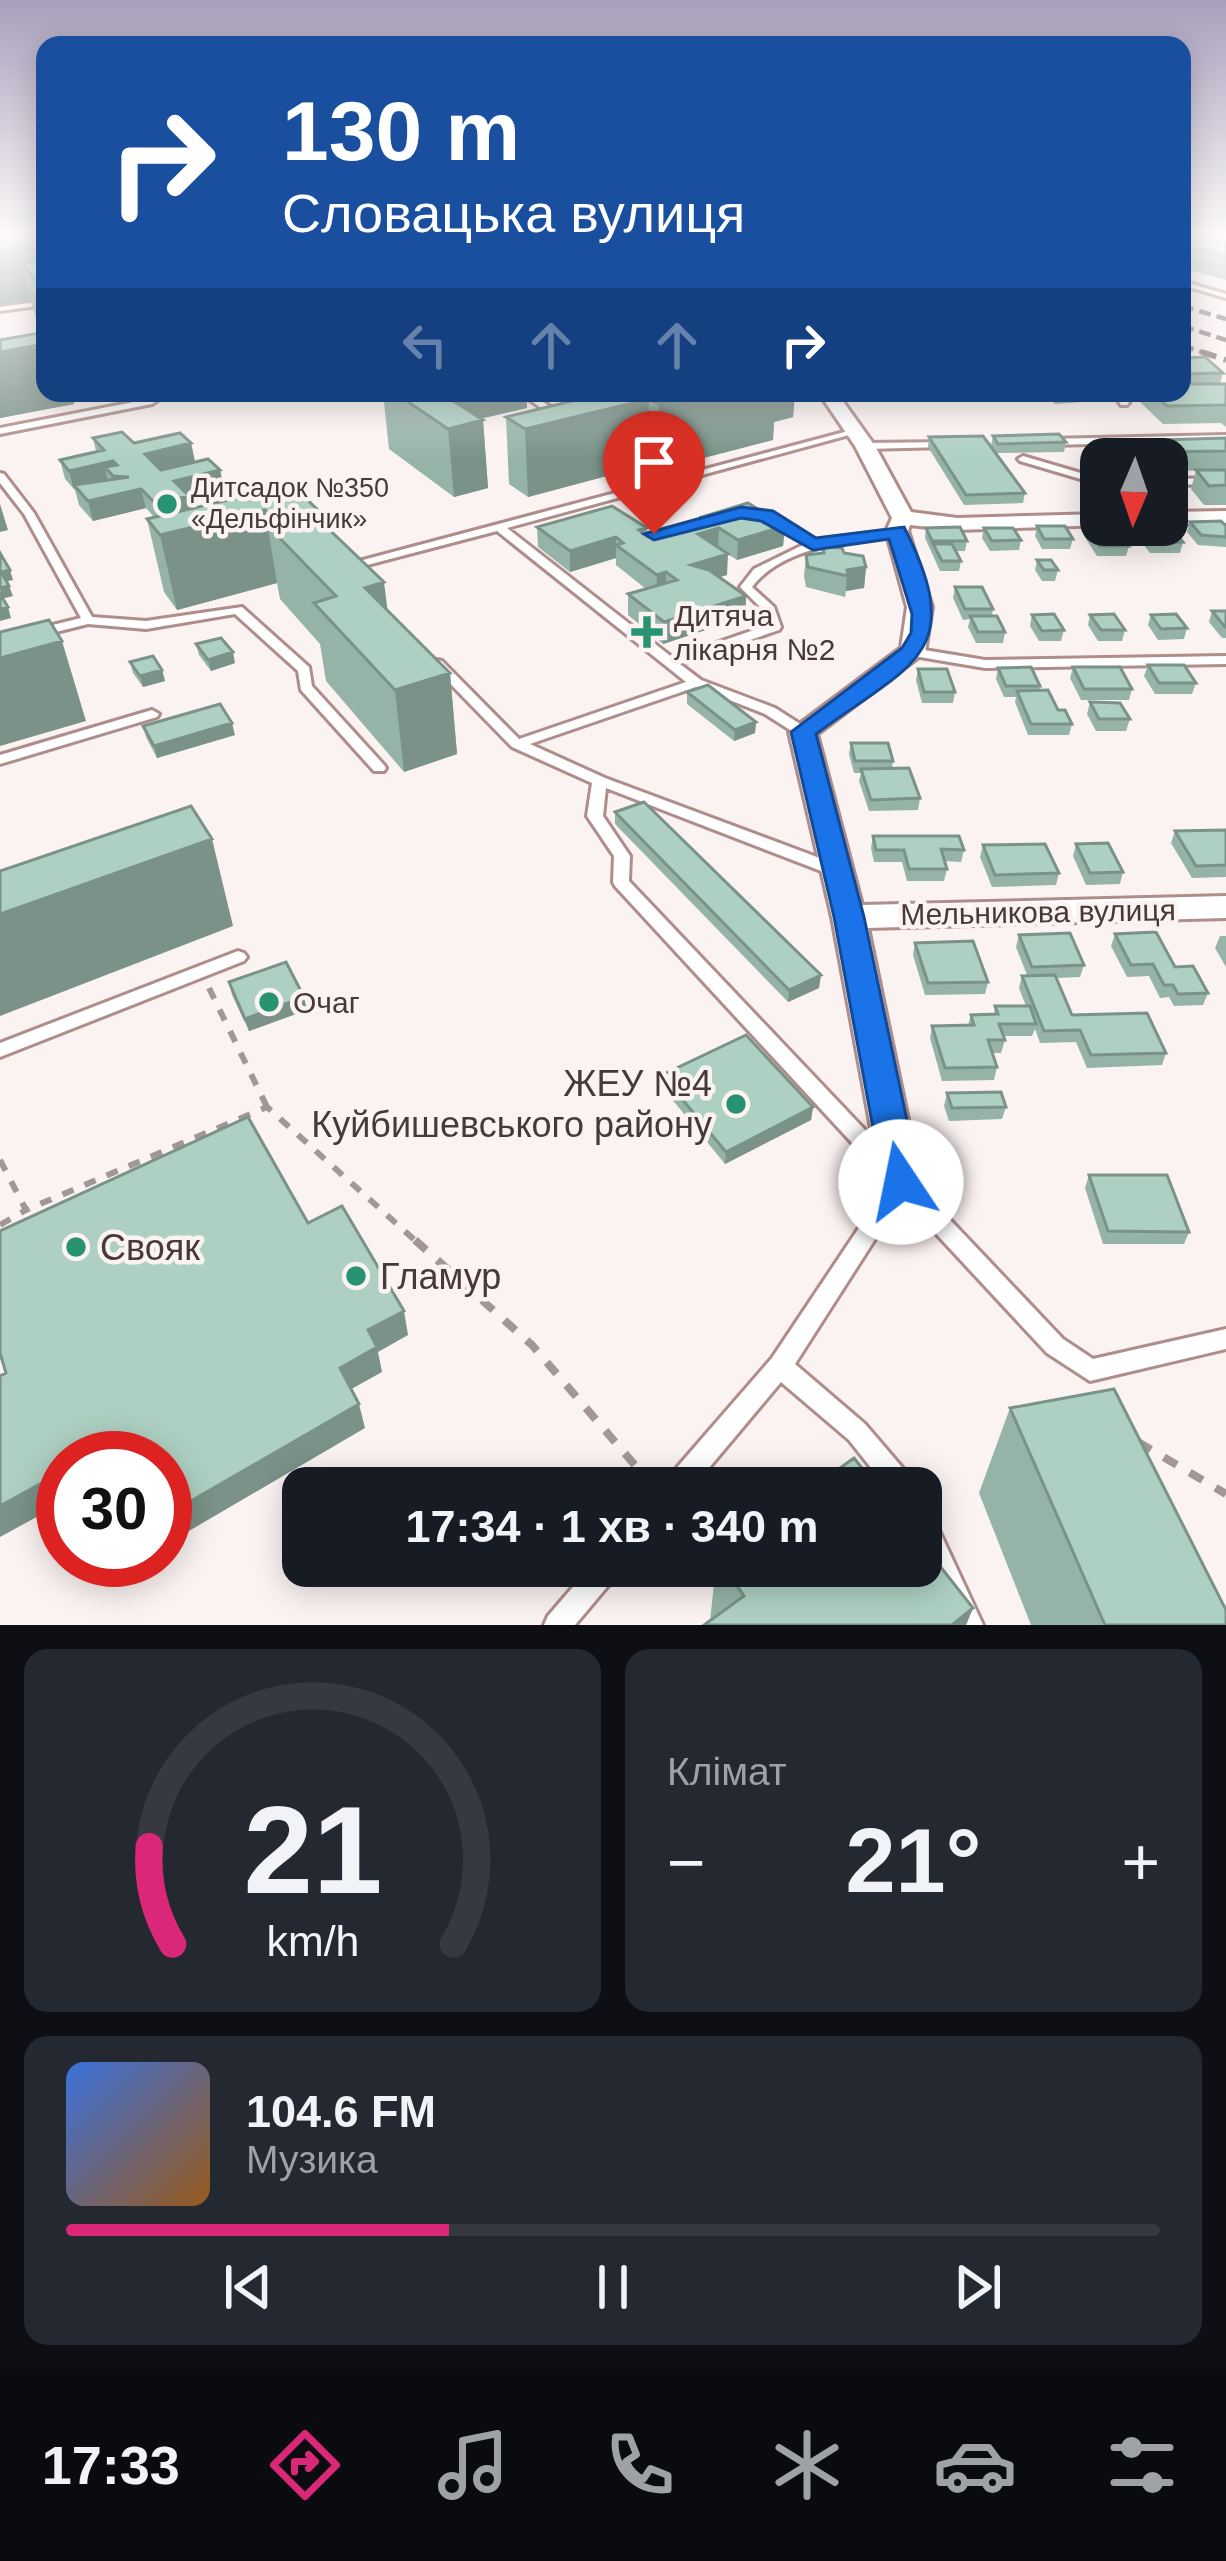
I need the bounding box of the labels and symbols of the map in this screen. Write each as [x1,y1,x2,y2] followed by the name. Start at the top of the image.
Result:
[603,411,705,534] pin
[1080,438,1188,546] north arrow
[191,473,389,534] place label: Дитсадок №350 «Дельфінчик»
[154,491,180,517] marker: Дитсадок №350 «Дельфінчик»
[674,599,835,666] place label: Дитяча лікарня №2
[631,616,663,648] marker: Дитяча лікарня №2
[900,893,1176,931] street label: Мельникова вулиця
[293,986,360,1019] place label: Очаг
[256,989,282,1015] marker: Очаг
[311,1063,712,1145] place label: ЖЕУ №4 Куйбишевського району
[723,1091,749,1117] marker: ЖЕУ №4 Куйбишевського району
[838,1119,964,1245] position arrow
[100,1227,200,1268] place label: Свояк
[63,1234,89,1260] marker: Свояк
[380,1256,501,1297] place label: Гламур
[343,1263,369,1289] marker: Гламур
[36,1431,192,1587] speed limit sign: 30

